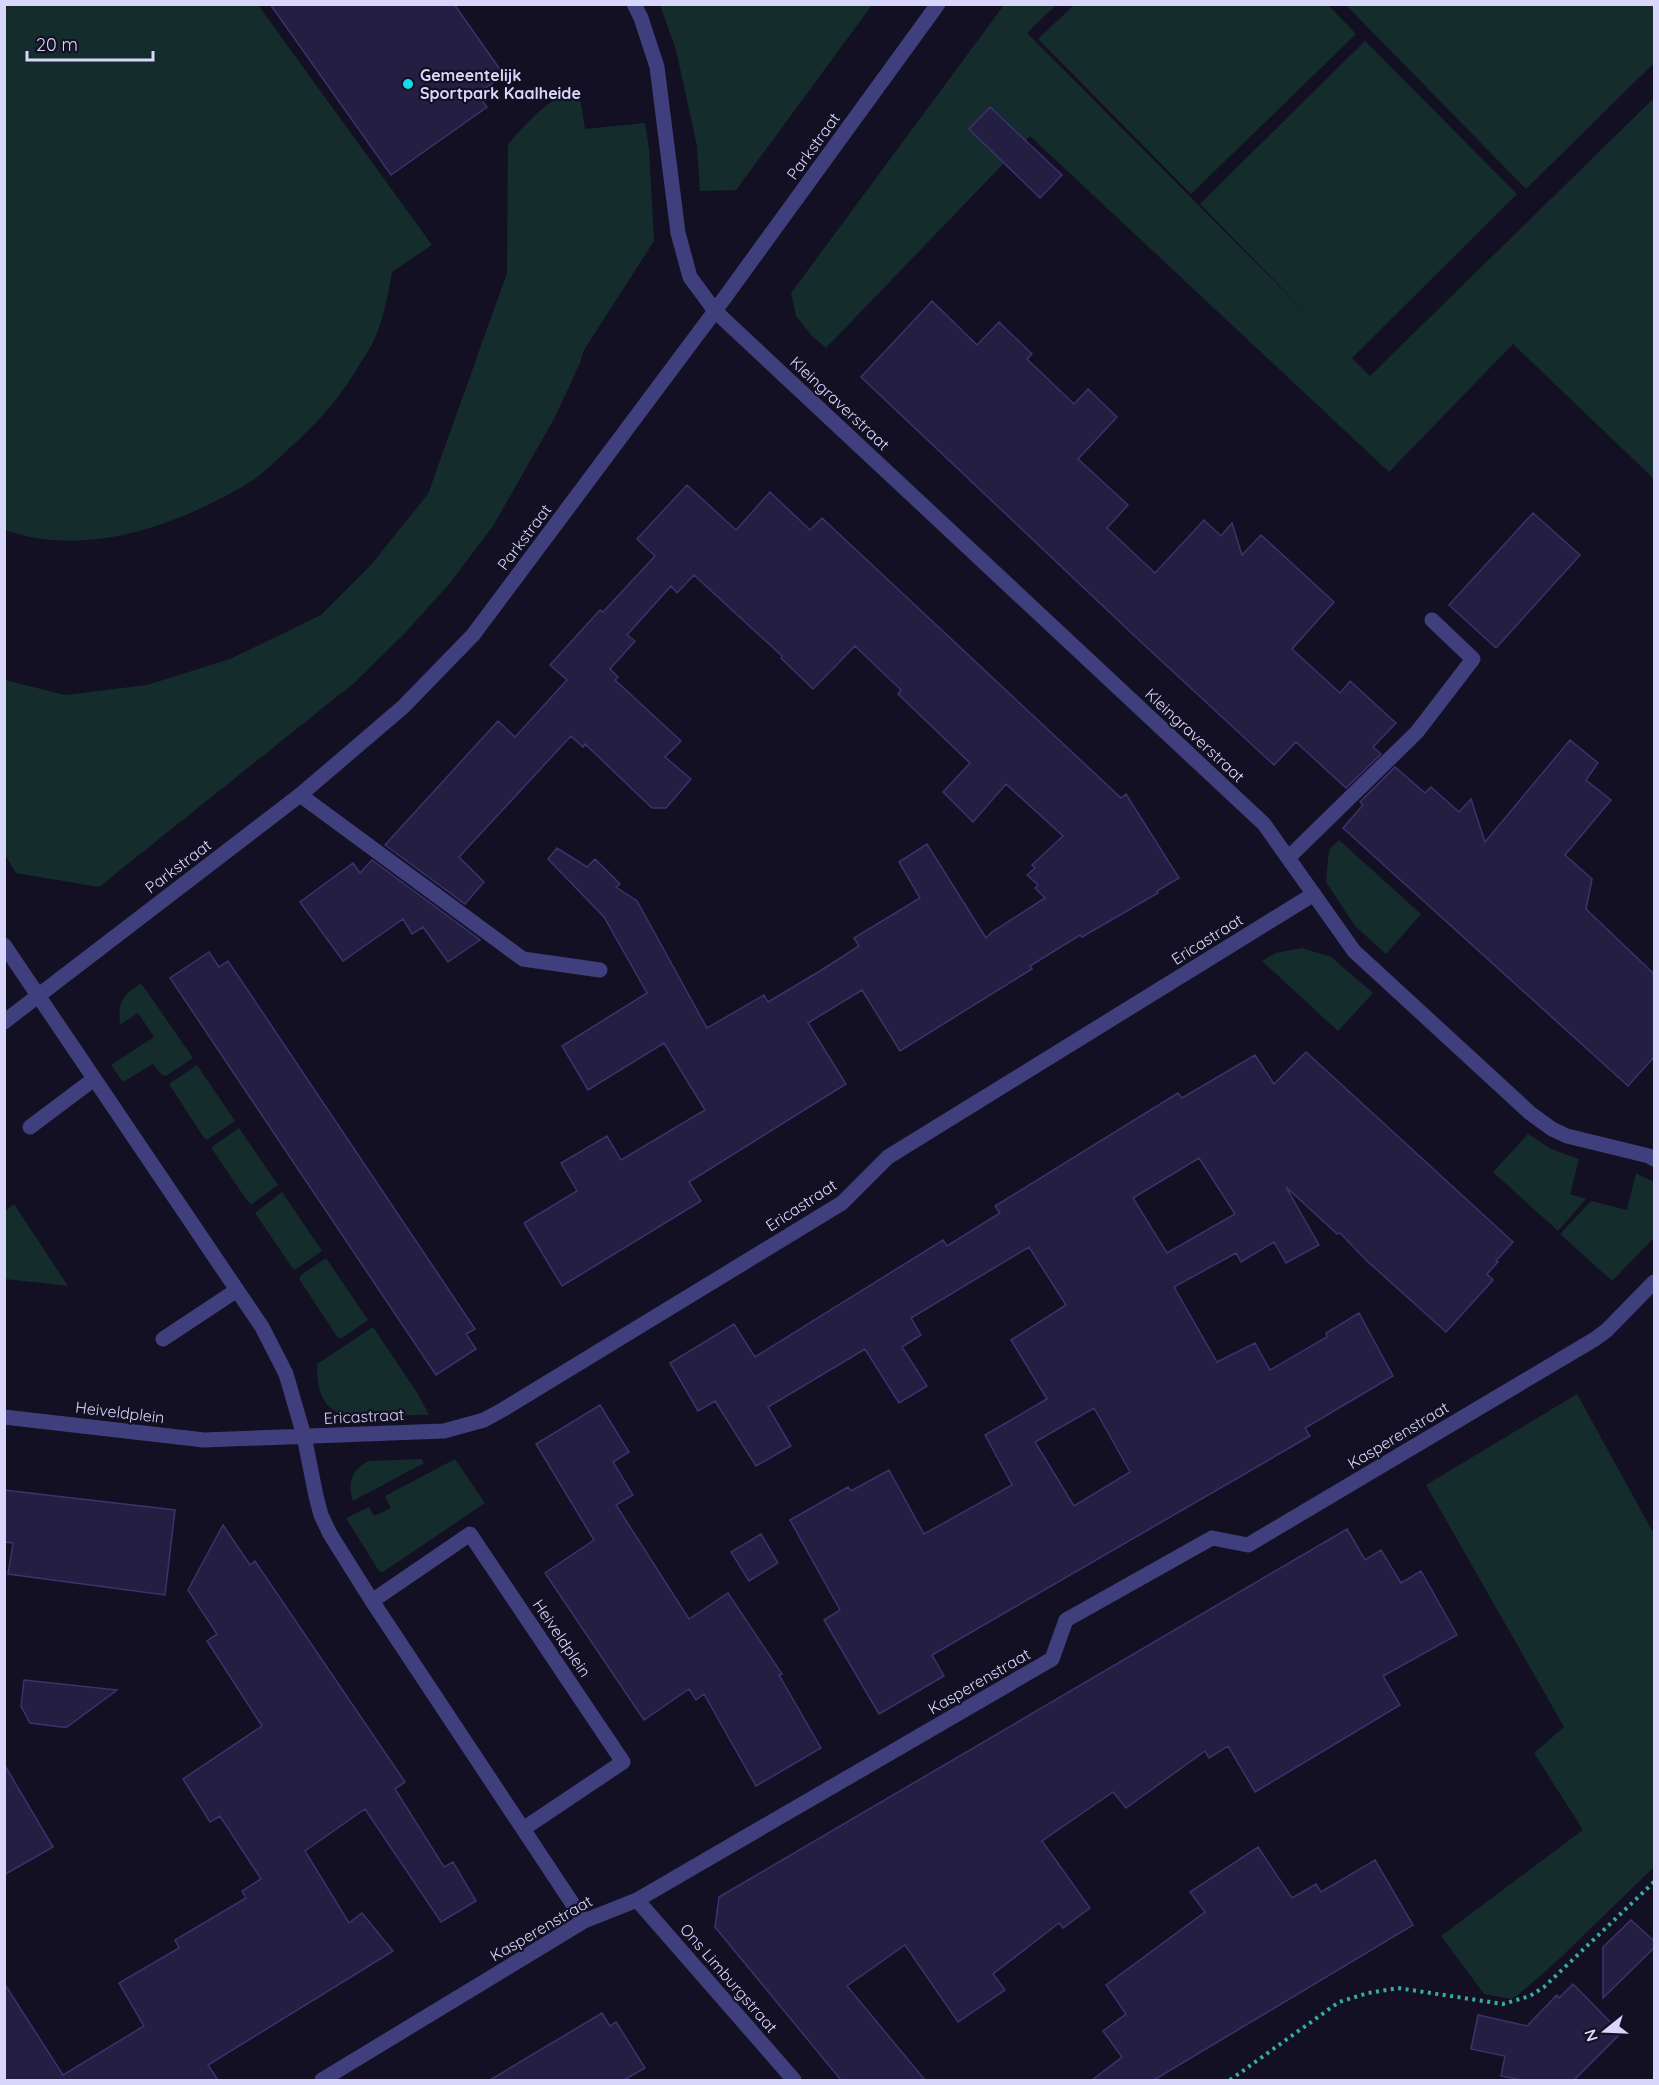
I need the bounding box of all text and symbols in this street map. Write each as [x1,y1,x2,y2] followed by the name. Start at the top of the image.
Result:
[27,24,153,62] scale bar
[36,33,78,56] text: 20 m
[420,65,581,103] place label: Gemeentelijk Sportpark Kaalheide
[401,77,415,91] marker: Gemeentelijk Sportpark Kaalheide
[782,109,844,183] street label: Parkstraat
[786,352,894,454] street label: Kleingraverstraat
[493,500,555,574] street label: Parkstraat
[1141,684,1249,786] street label: Kleingraverstraat
[141,835,215,897] street label: Parkstraat
[1168,909,1246,969] street label: Ericastraat
[762,1175,840,1235] street label: Ericastraat
[74,1397,166,1427] street label: Heiveldplein
[1344,1397,1452,1473] street label: Kasperenstraat
[323,1404,405,1428] street label: Ericastraat
[529,1595,595,1681] street label: Heiveldplein
[924,1644,1034,1718] street label: Kasperenstraat
[486,1891,596,1965] street label: Kasperenstraat
[676,1919,782,2037] street label: Ons Limburgstraat
[1575,2001,1635,2061] north arrow
[1579,2027,1602,2044] text: N

